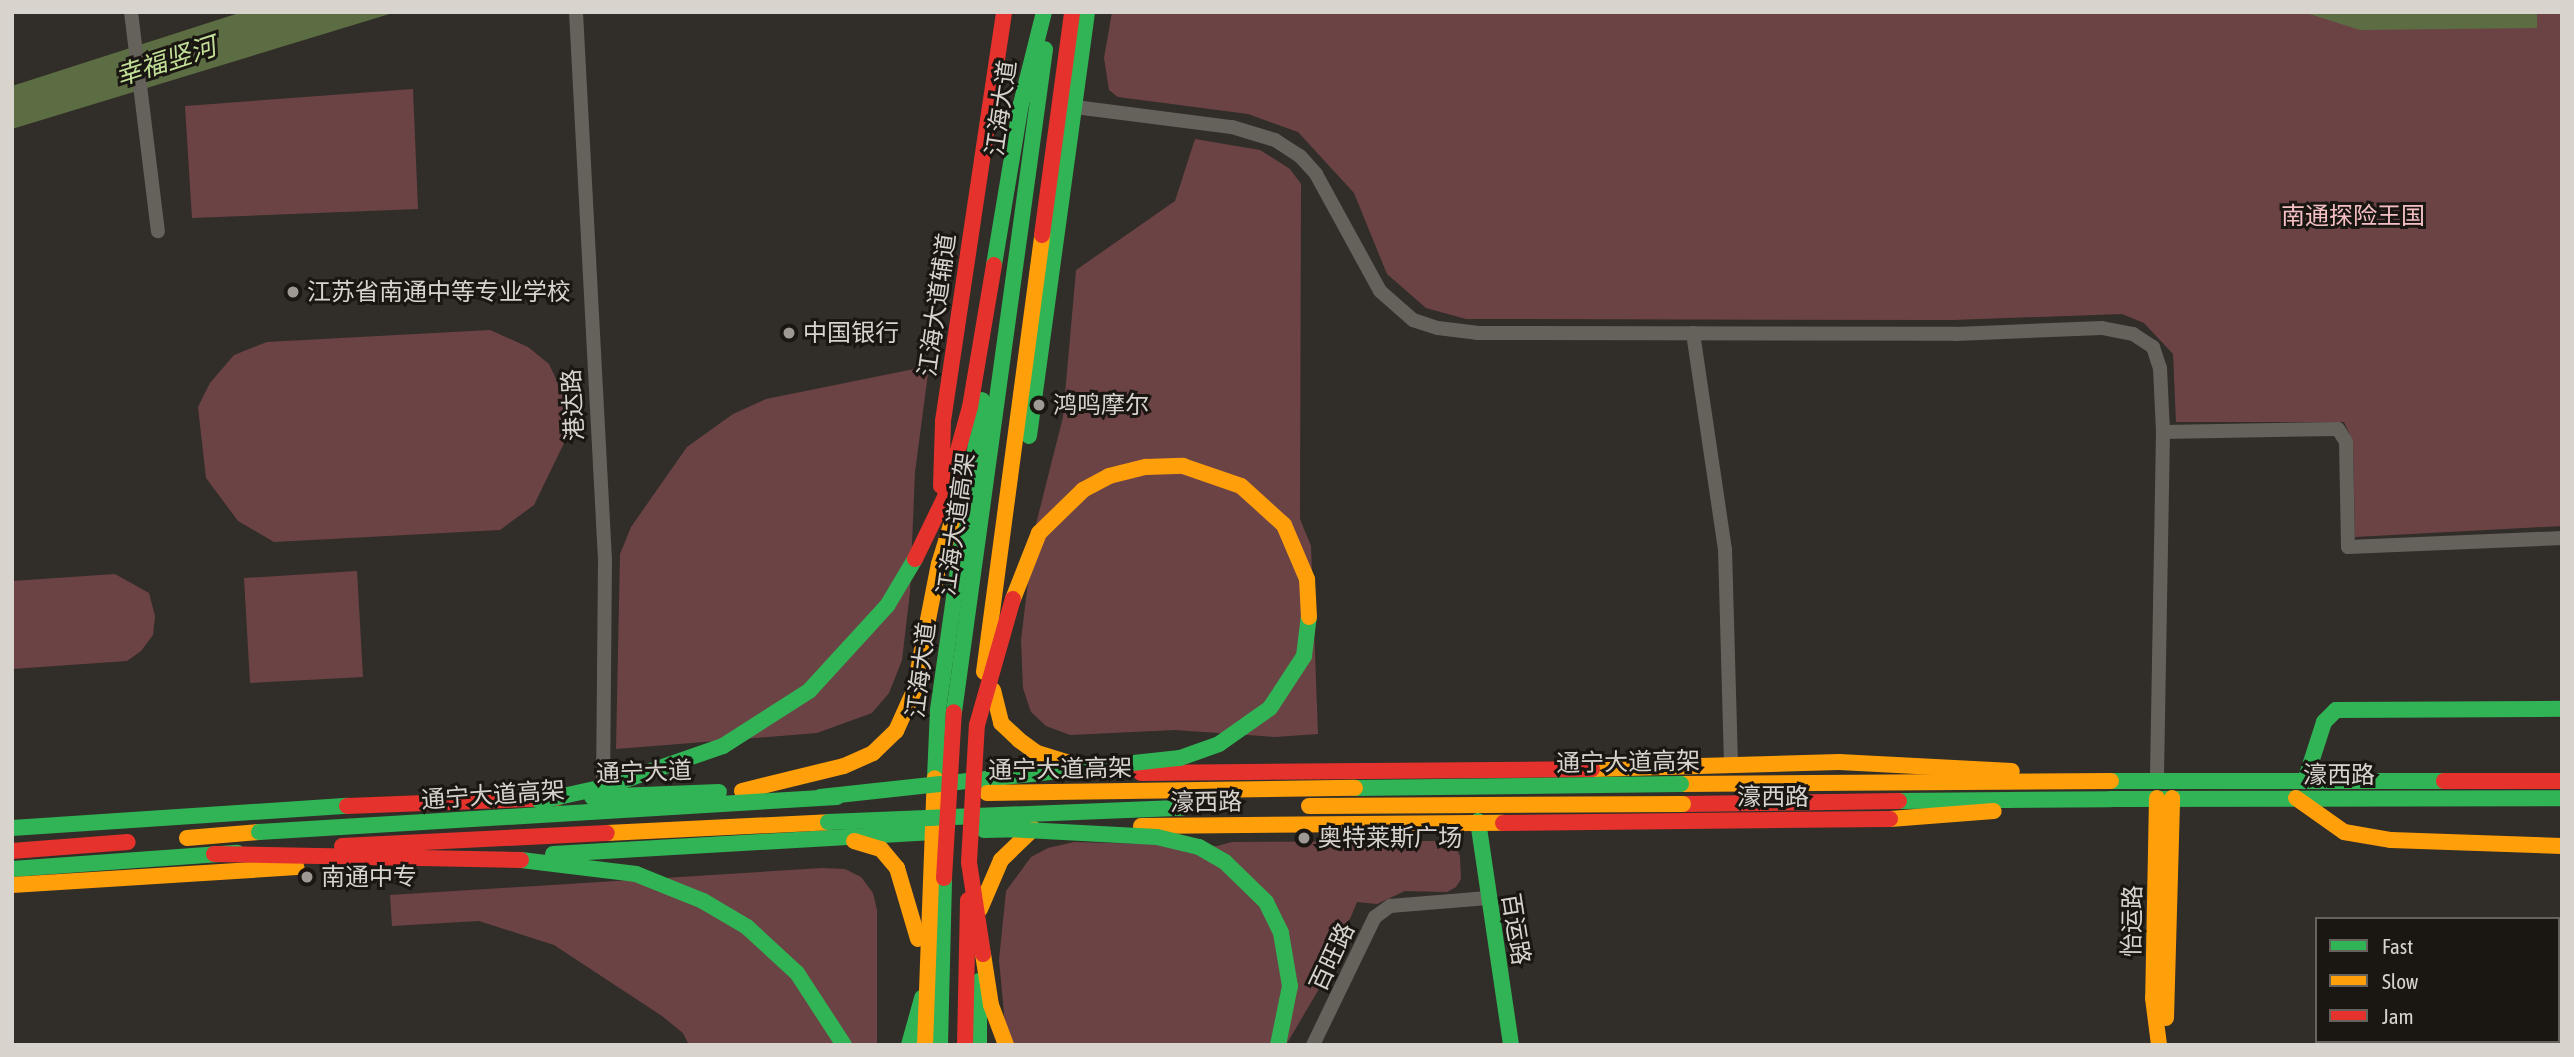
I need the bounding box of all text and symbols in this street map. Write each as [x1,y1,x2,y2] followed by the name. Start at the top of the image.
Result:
[112,31,220,93] water label: 幸福竖河
[980,58,1022,158] street label: 江海大道
[2281,202,2425,230] park label: 南通探险王国
[913,232,961,378] street label: 江海大道辅道
[307,278,571,306] place label: 江苏省南通中等专业学校
[285,284,301,300] marker: 江苏省南通中等专业学校
[803,319,899,347] place label: 中国银行
[781,325,797,341] marker: 中国银行
[557,368,589,442] street label: 港达路
[1053,391,1149,419] place label: 鸿鸣摩尔
[1031,397,1047,413] marker: 鸿鸣摩尔
[932,451,980,597] street label: 江海大道高架
[901,621,941,719] street label: 江海大道
[1556,746,1700,778] street label: 通宁大道高架
[988,753,1132,785] street label: 通宁大道高架
[596,756,692,788] street label: 通宁大道
[2303,761,2375,789] street label: 濠西路
[420,776,566,814] street label: 通宁大道高架
[1737,783,1809,811] street label: 濠西路
[1170,787,1242,817] street label: 濠西路
[1318,824,1462,852] place label: 奥特莱斯广场
[1296,830,1312,846] marker: 奥特莱斯广场
[321,863,417,891] place label: 南通中专
[299,869,315,885] marker: 南通中专
[2117,885,2147,957] street label: 怡运路
[1496,891,1536,967] street label: 百运路
[2315,917,2560,1043] legend
[1304,918,1360,996] street label: 百旺路
[2382,934,2413,958] text: Fast
[2382,969,2418,993] text: Slow
[2382,1004,2414,1028] text: Jam

